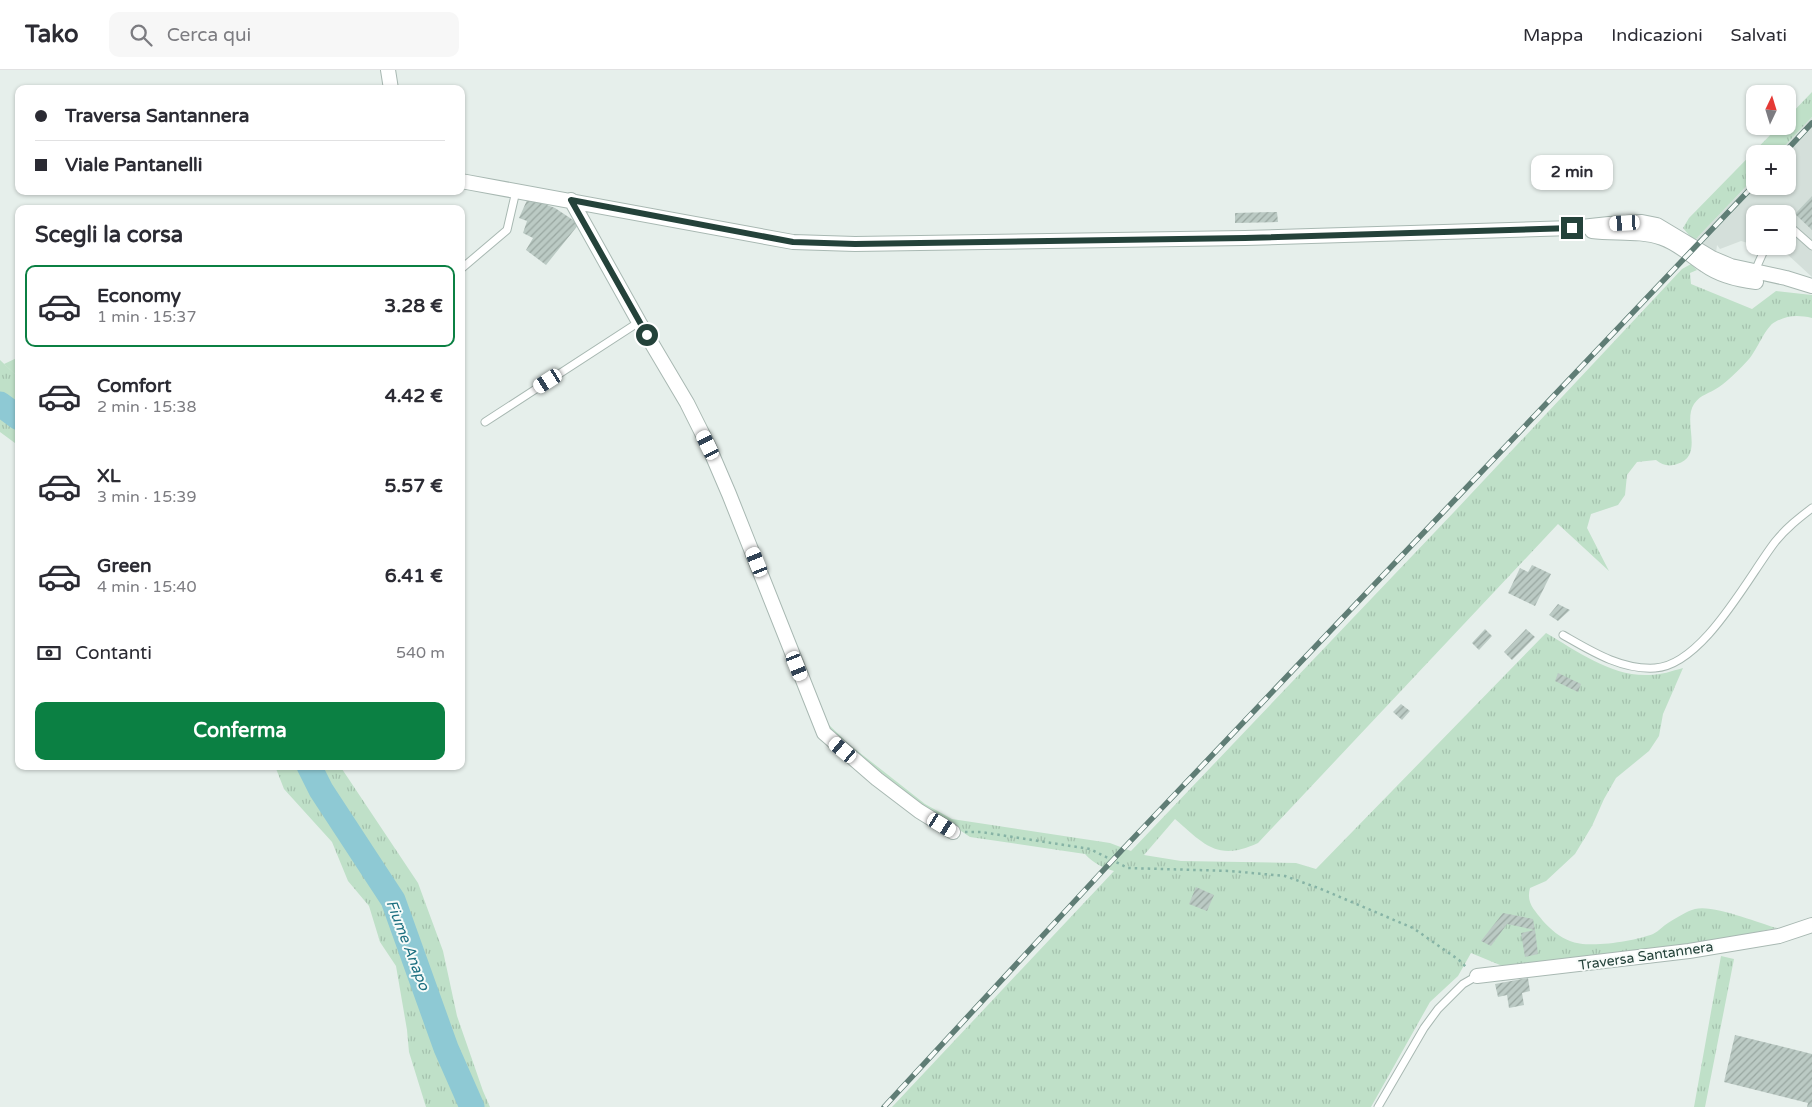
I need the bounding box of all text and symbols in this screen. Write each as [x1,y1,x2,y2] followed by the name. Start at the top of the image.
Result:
[109,12,459,57] search box
[25,20,79,49] text: Tako
[127,21,155,49] icon: search
[167,24,251,46] text: Cerca qui
[1523,24,1583,46] text: Mappa
[1611,24,1703,46] text: Indicazioni
[1731,24,1787,46] text: Salvati
[1746,85,1796,135] north arrow
[1746,85,1796,255] map controls
[65,105,249,127] text: Traversa Santannera
[1746,145,1796,195] button: +
[65,154,203,176] text: Viale Pantanelli
[1531,156,1613,190] callout: 2 min
[1551,162,1593,182] text: 2 min
[1746,205,1796,255] button: −
[1609,215,1640,231] car
[1561,217,1583,239] route end
[35,222,183,248] text: Scegli la corsa
[37,284,82,329] icon: car
[97,285,181,307] text: Economy
[384,295,443,317] text: 3.28 €
[97,307,196,327] text: 1 min · 15:37
[636,324,658,346] route start
[531,367,564,395] car
[37,374,82,419] icon: car
[97,375,171,397] text: Comfort
[385,385,443,407] text: 4.42 €
[97,397,196,417] text: 2 min · 15:38
[694,428,721,462] car
[37,464,82,509] icon: car
[97,465,121,487] text: XL
[385,475,443,497] text: 5.57 €
[97,487,196,507] text: 3 min · 15:39
[744,545,769,579] car
[37,554,82,599] icon: car
[97,555,151,577] text: Green
[385,565,443,587] text: 6.41 €
[97,577,196,597] text: 4 min · 15:40
[35,639,63,667] icon: cash
[75,642,152,664] text: Contanti
[396,643,445,663] text: 540 m
[784,649,809,683] car
[35,702,445,760] button: Conferma
[826,735,859,765] car
[925,811,958,839] car
[383,897,434,993] water label: Fiume Anapo
[1578,938,1714,974] street label: Traversa Santannera

